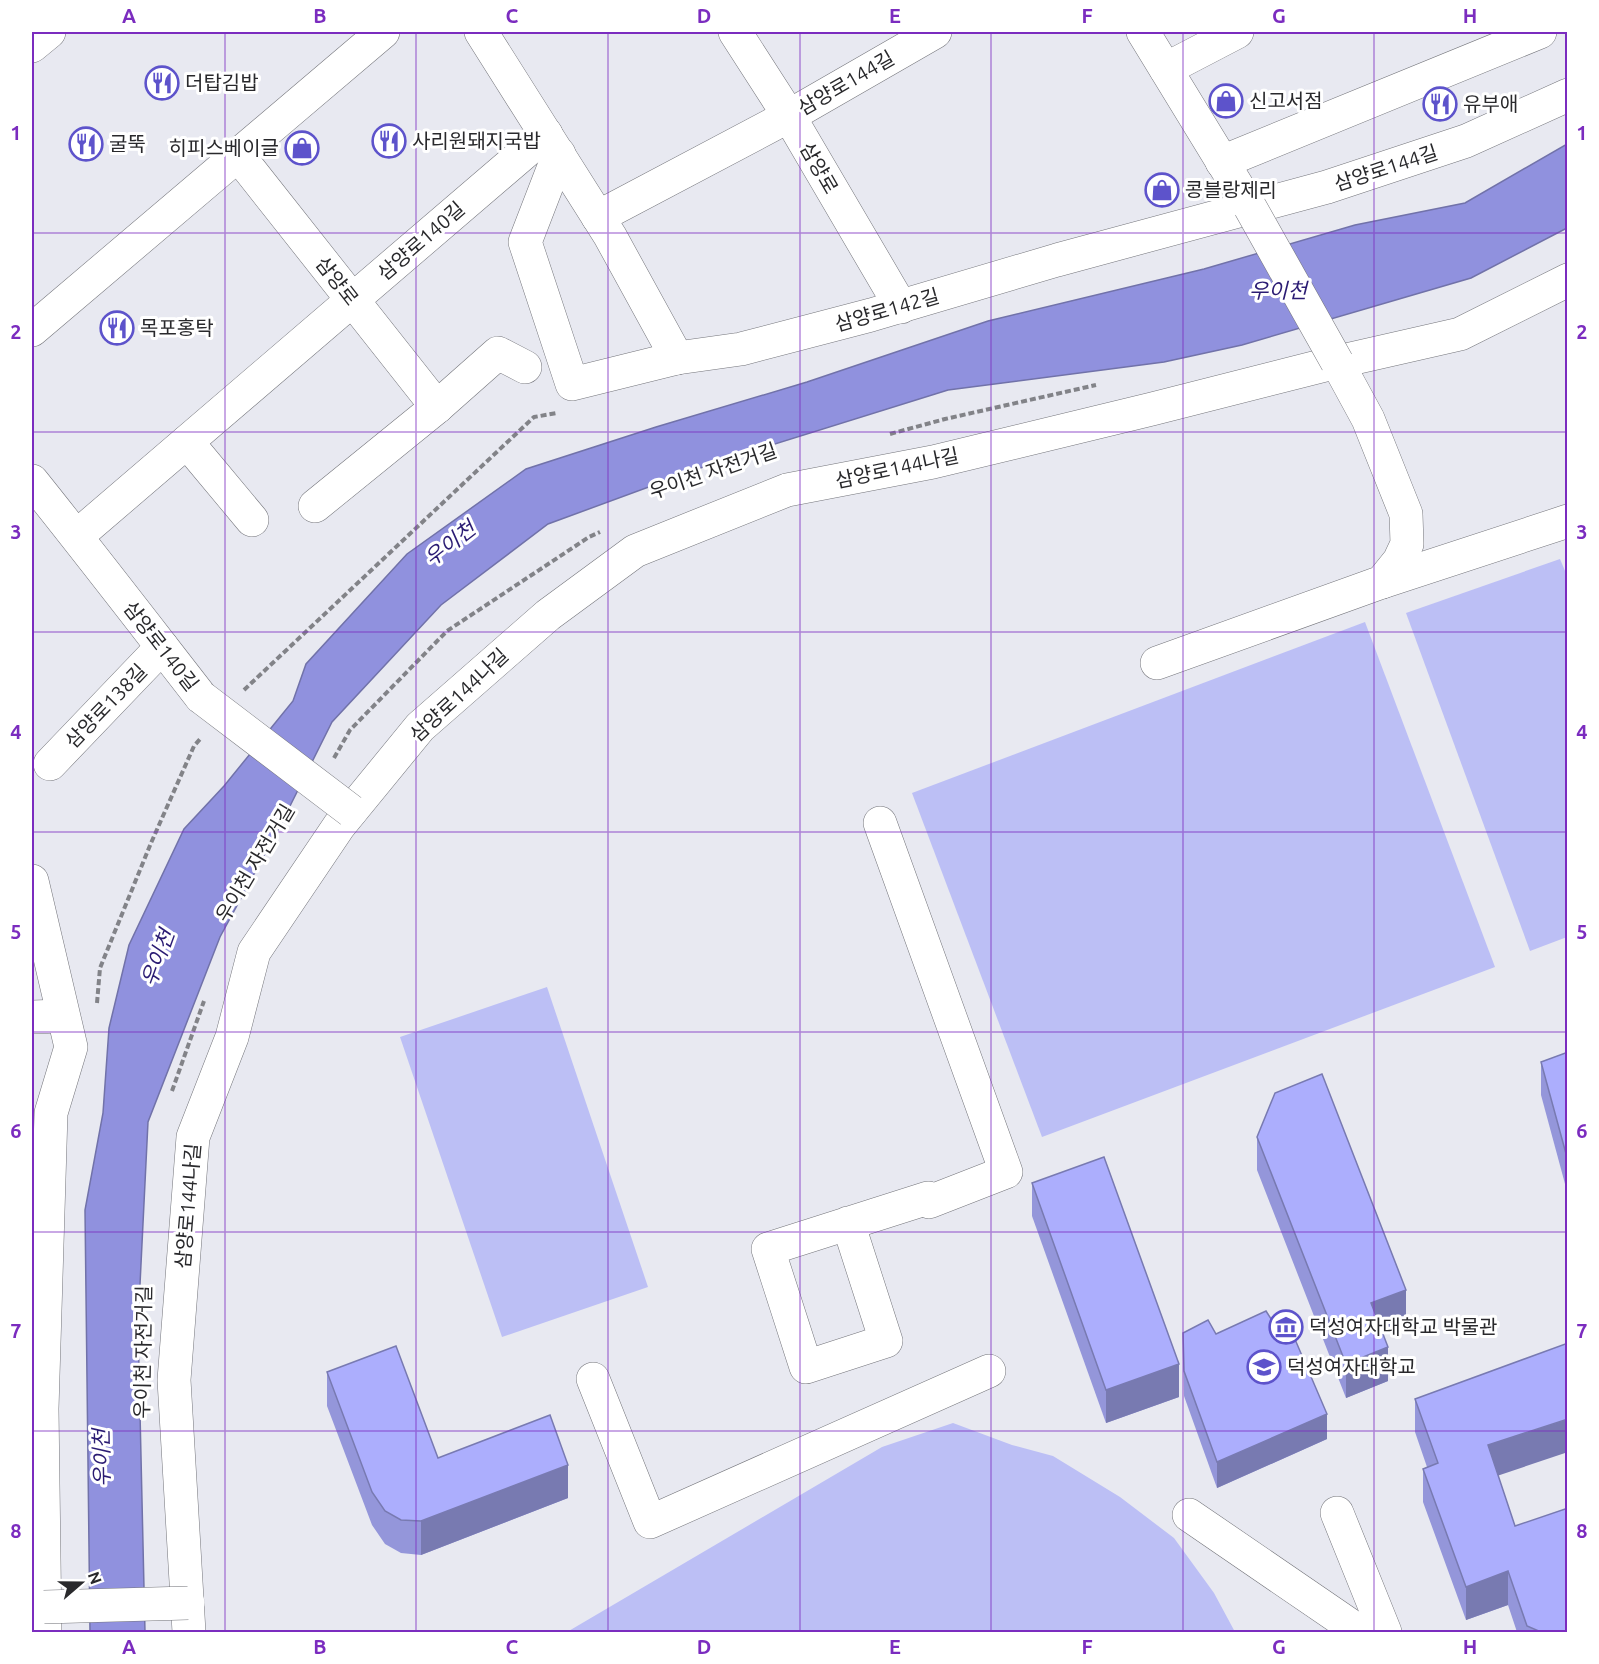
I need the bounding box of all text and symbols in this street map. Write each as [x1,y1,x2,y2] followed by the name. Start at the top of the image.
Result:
[122,4,136,27] text: A
[313,4,327,27] text: B
[506,4,519,27] text: C
[697,4,711,27] text: D
[889,4,901,27] text: E
[1081,4,1093,27] text: F
[1272,4,1286,27] text: G
[1463,4,1477,27] text: H
[793,46,898,119] street label: 삼양로144길
[144,65,180,101] restaurant icon: 더탑김밥
[185,71,259,94] place label: 더탑김밥
[1208,83,1244,119] shop icon: 신고서점
[1422,86,1458,122] restaurant icon: 유부애
[1249,89,1323,112] place label: 신고서점
[1463,92,1518,115] place label: 유부애
[10,121,22,144] text: 1
[1576,121,1588,144] text: 1
[371,123,407,159] restaurant icon: 사리원돼지국밥
[68,126,104,162] restaurant icon: 굴뚝
[412,129,541,152] place label: 사리원돼지국밥
[284,130,320,166] shop icon: 히피스베이글
[109,132,146,155] place label: 굴뚝
[169,136,279,159] place label: 히피스베이글
[796,138,843,197] street label: 삼양로
[1331,140,1440,195] street label: 삼양로144길
[1144,172,1180,208] shop icon: 콩블랑제리
[1185,178,1277,201] place label: 콩블랑제리
[373,197,469,285] street label: 삼양로140길
[311,252,363,310] street label: 삼양로
[1249,278,1310,302] water label: 우이천
[832,284,942,335] street label: 삼양로142길
[99,310,135,346] restaurant icon: 목포홍탁
[140,316,214,339] place label: 목포홍탁
[10,320,22,343] text: 2
[1576,320,1588,343] text: 2
[646,438,780,503] street label: 우이천 자전거길
[833,443,961,492] street label: 삼양로144나길
[419,514,482,571] water label: 우이천
[10,520,22,543] text: 3
[1576,520,1588,543] text: 3
[119,596,204,695] street label: 삼양로140길
[405,643,513,746] street label: 삼양로144나길
[60,659,151,752] street label: 삼양로138길
[10,720,22,743] text: 4
[1576,720,1588,743] text: 4
[210,800,299,926] street label: 우이천 자전거길
[10,920,22,943] text: 5
[1576,920,1588,943] text: 5
[136,924,179,989] water label: 우이천
[10,1119,22,1142] text: 6
[1576,1119,1588,1142] text: 6
[171,1142,204,1270] street label: 삼양로144나길
[130,1285,155,1419] street label: 우이천 자전거길
[1268,1309,1304,1345] museum icon: 덕성여자대학교 박물관
[1309,1315,1498,1338] place label: 덕성여자대학교 박물관
[10,1319,22,1342] text: 7
[1576,1319,1588,1342] text: 7
[1246,1349,1282,1385] school or university icon: 덕성여자대학교
[1287,1355,1416,1378] place label: 덕성여자대학교
[88,1426,114,1487] water label: 우이천
[10,1519,22,1542] text: 8
[1576,1519,1588,1542] text: 8
[51,1553,111,1613] north arrow
[85,1569,106,1587] text: N
[122,1635,136,1658] text: A
[313,1635,327,1658] text: B
[506,1635,519,1658] text: C
[697,1635,711,1658] text: D
[889,1635,901,1658] text: E
[1081,1635,1093,1658] text: F
[1272,1635,1286,1658] text: G
[1463,1635,1477,1658] text: H

